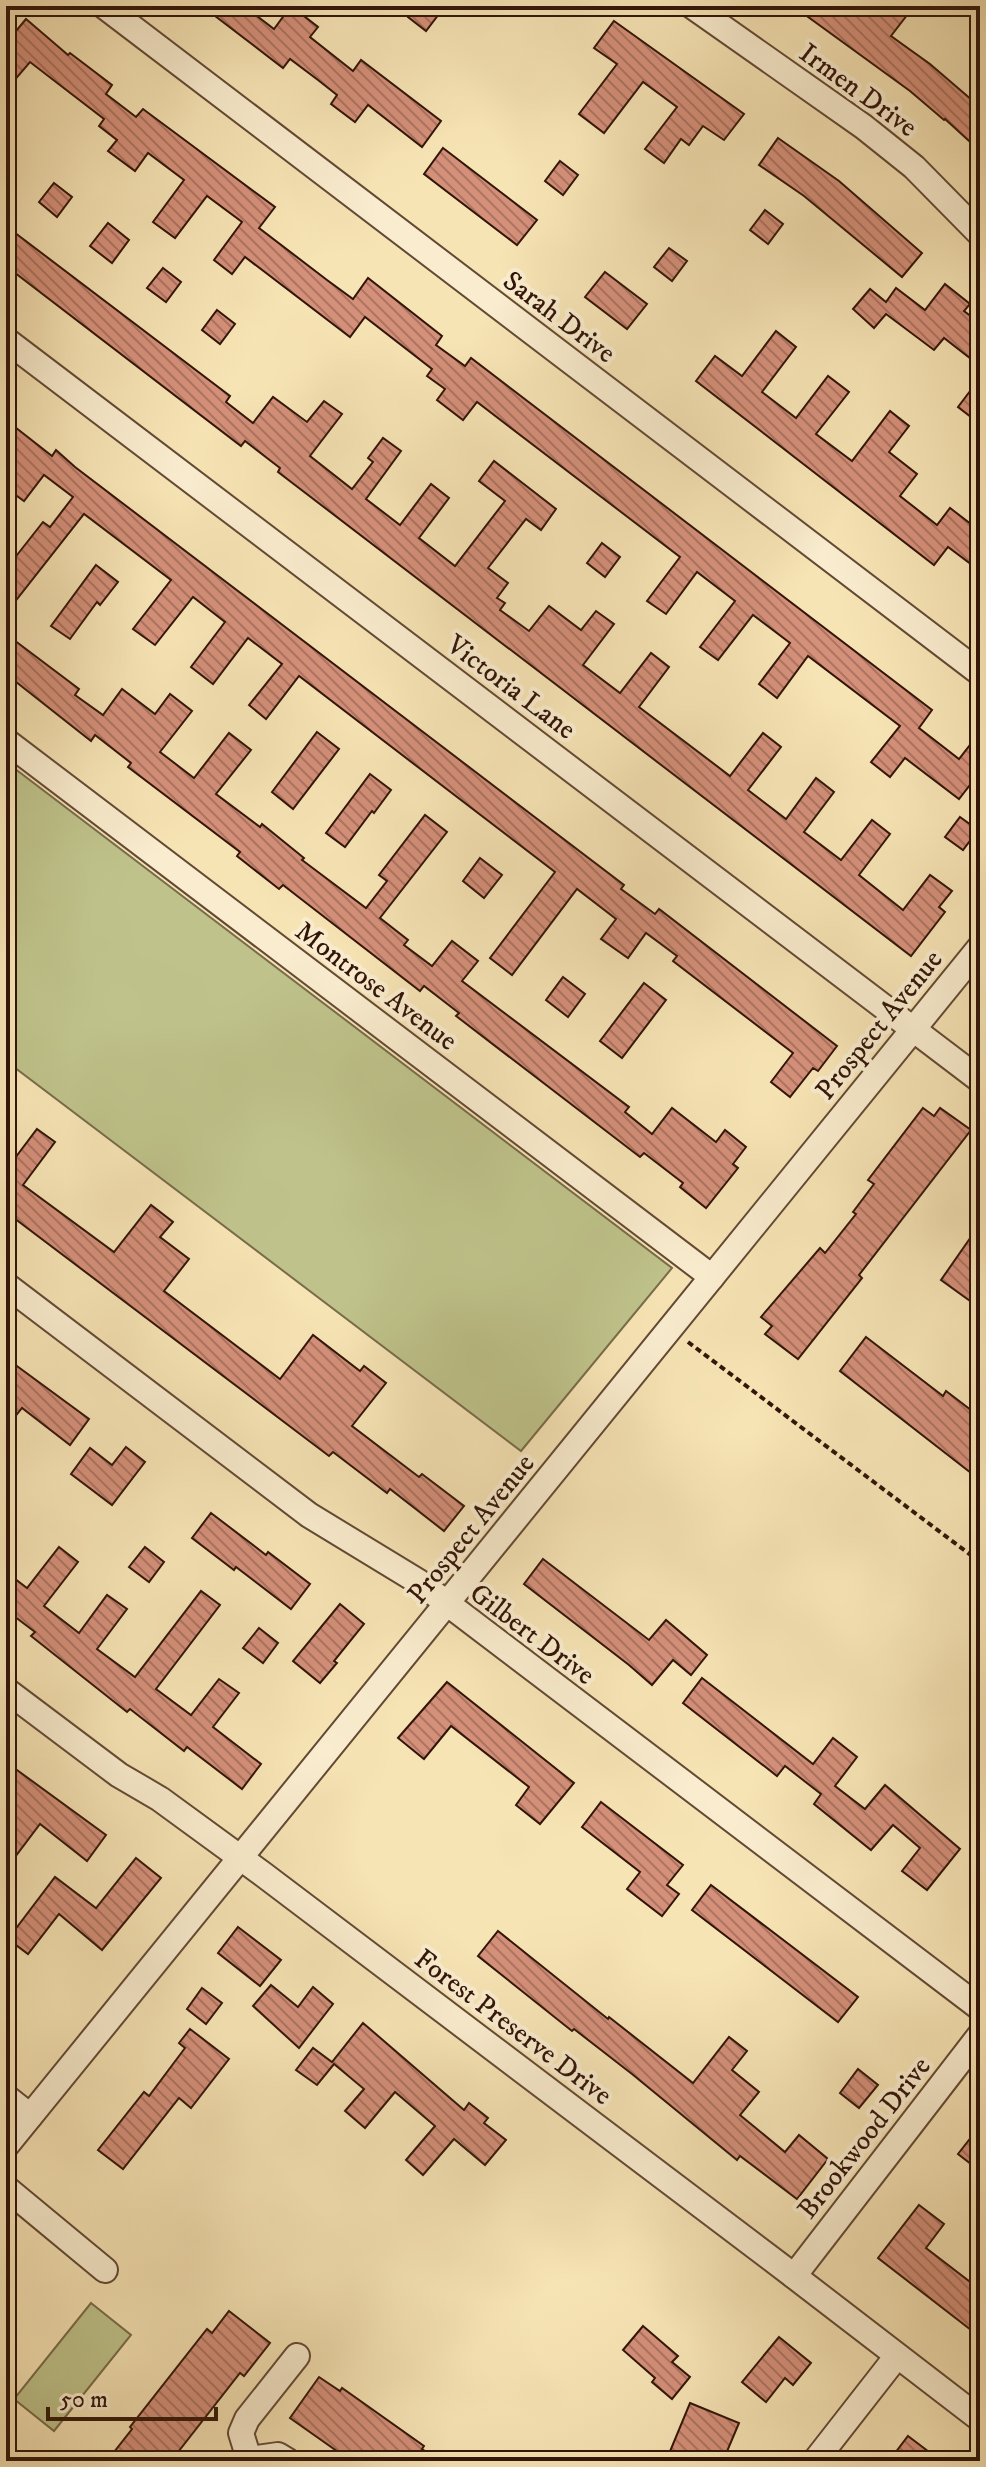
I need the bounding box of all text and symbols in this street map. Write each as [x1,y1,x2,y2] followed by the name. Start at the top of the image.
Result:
[792,36,924,145] street label: Irmen Drive
[496,264,622,371] street label: Sarah Drive
[439,627,583,747] street label: Victoria Lane
[288,914,464,1059] street label: Montrose Avenue
[808,943,950,1107] street label: Prospect Avenue
[400,1447,542,1611] street label: Prospect Avenue
[463,1576,602,1693] street label: Gilbert Drive
[407,1942,619,2113] street label: Forest Preserve Drive
[790,2050,938,2226] street label: Brookwood Drive
[48,2371,216,2421] scale bar
[60,2385,108,2415] text: 50 m

